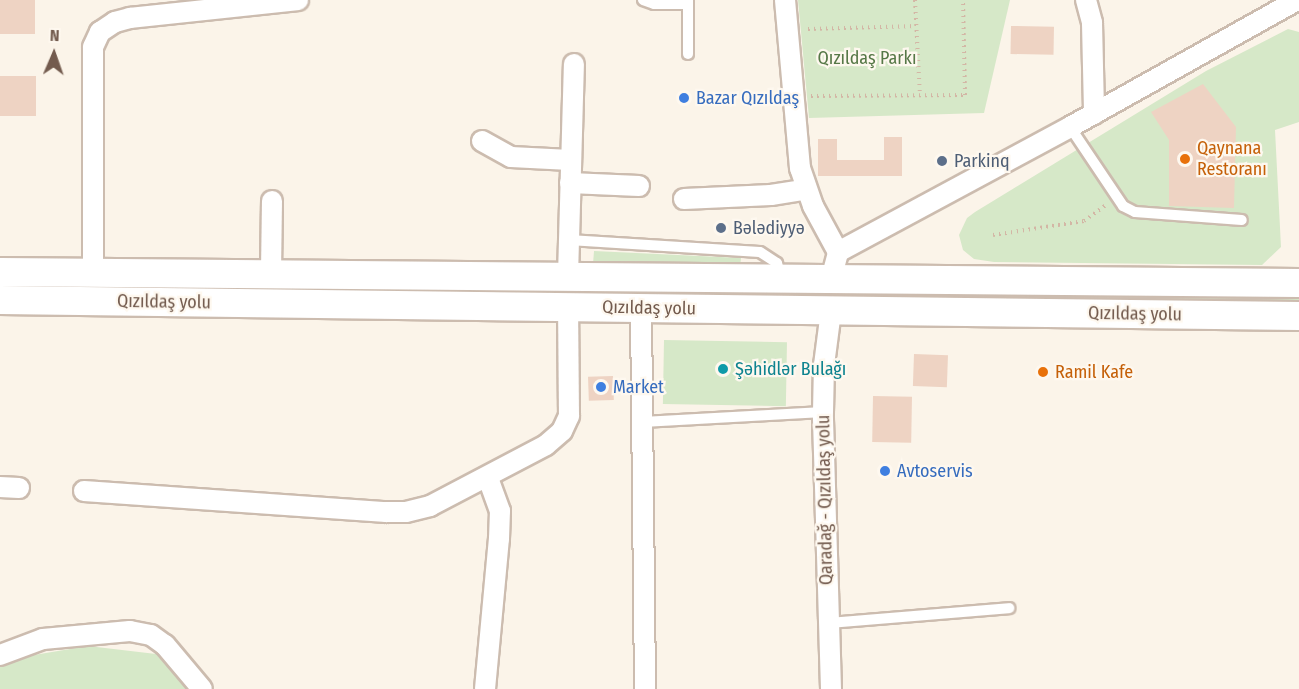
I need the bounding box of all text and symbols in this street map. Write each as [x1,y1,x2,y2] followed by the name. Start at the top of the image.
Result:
[24,24,84,84] north arrow
[50,26,60,45] text: N
[818,47,916,69] park label: Qızıldaş Parkı
[696,87,799,109] place label: Bazar Qızıldaş
[677,91,691,105] marker: Bazar Qızıldaş
[1197,138,1267,180] place label: Qaynana Restoranı
[954,150,1010,172] place label: Parkinq
[1178,152,1192,166] marker: Qaynana Restoranı
[935,154,949,168] marker: Parkinq
[733,217,805,239] place label: Bələdiyyə
[714,221,728,235] marker: Bələdiyyə
[117,290,211,314] street label: Qızıldaş yolu
[602,296,696,320] street label: Qızıldaş yolu
[1088,302,1182,326] street label: Qızıldaş yolu
[735,358,846,380] place label: Şəhidlər Bulağı
[1055,361,1133,383] place label: Ramil Kafe
[716,362,730,376] marker: Şəhidlər Bulağı
[1036,365,1050,379] marker: Ramil Kafe
[613,376,664,398] place label: Market
[594,380,608,394] marker: Market
[813,415,837,585] street label: Qaradağ - Qızıldaş yolu
[897,460,973,482] place label: Avtoservis
[878,464,892,478] marker: Avtoservis

